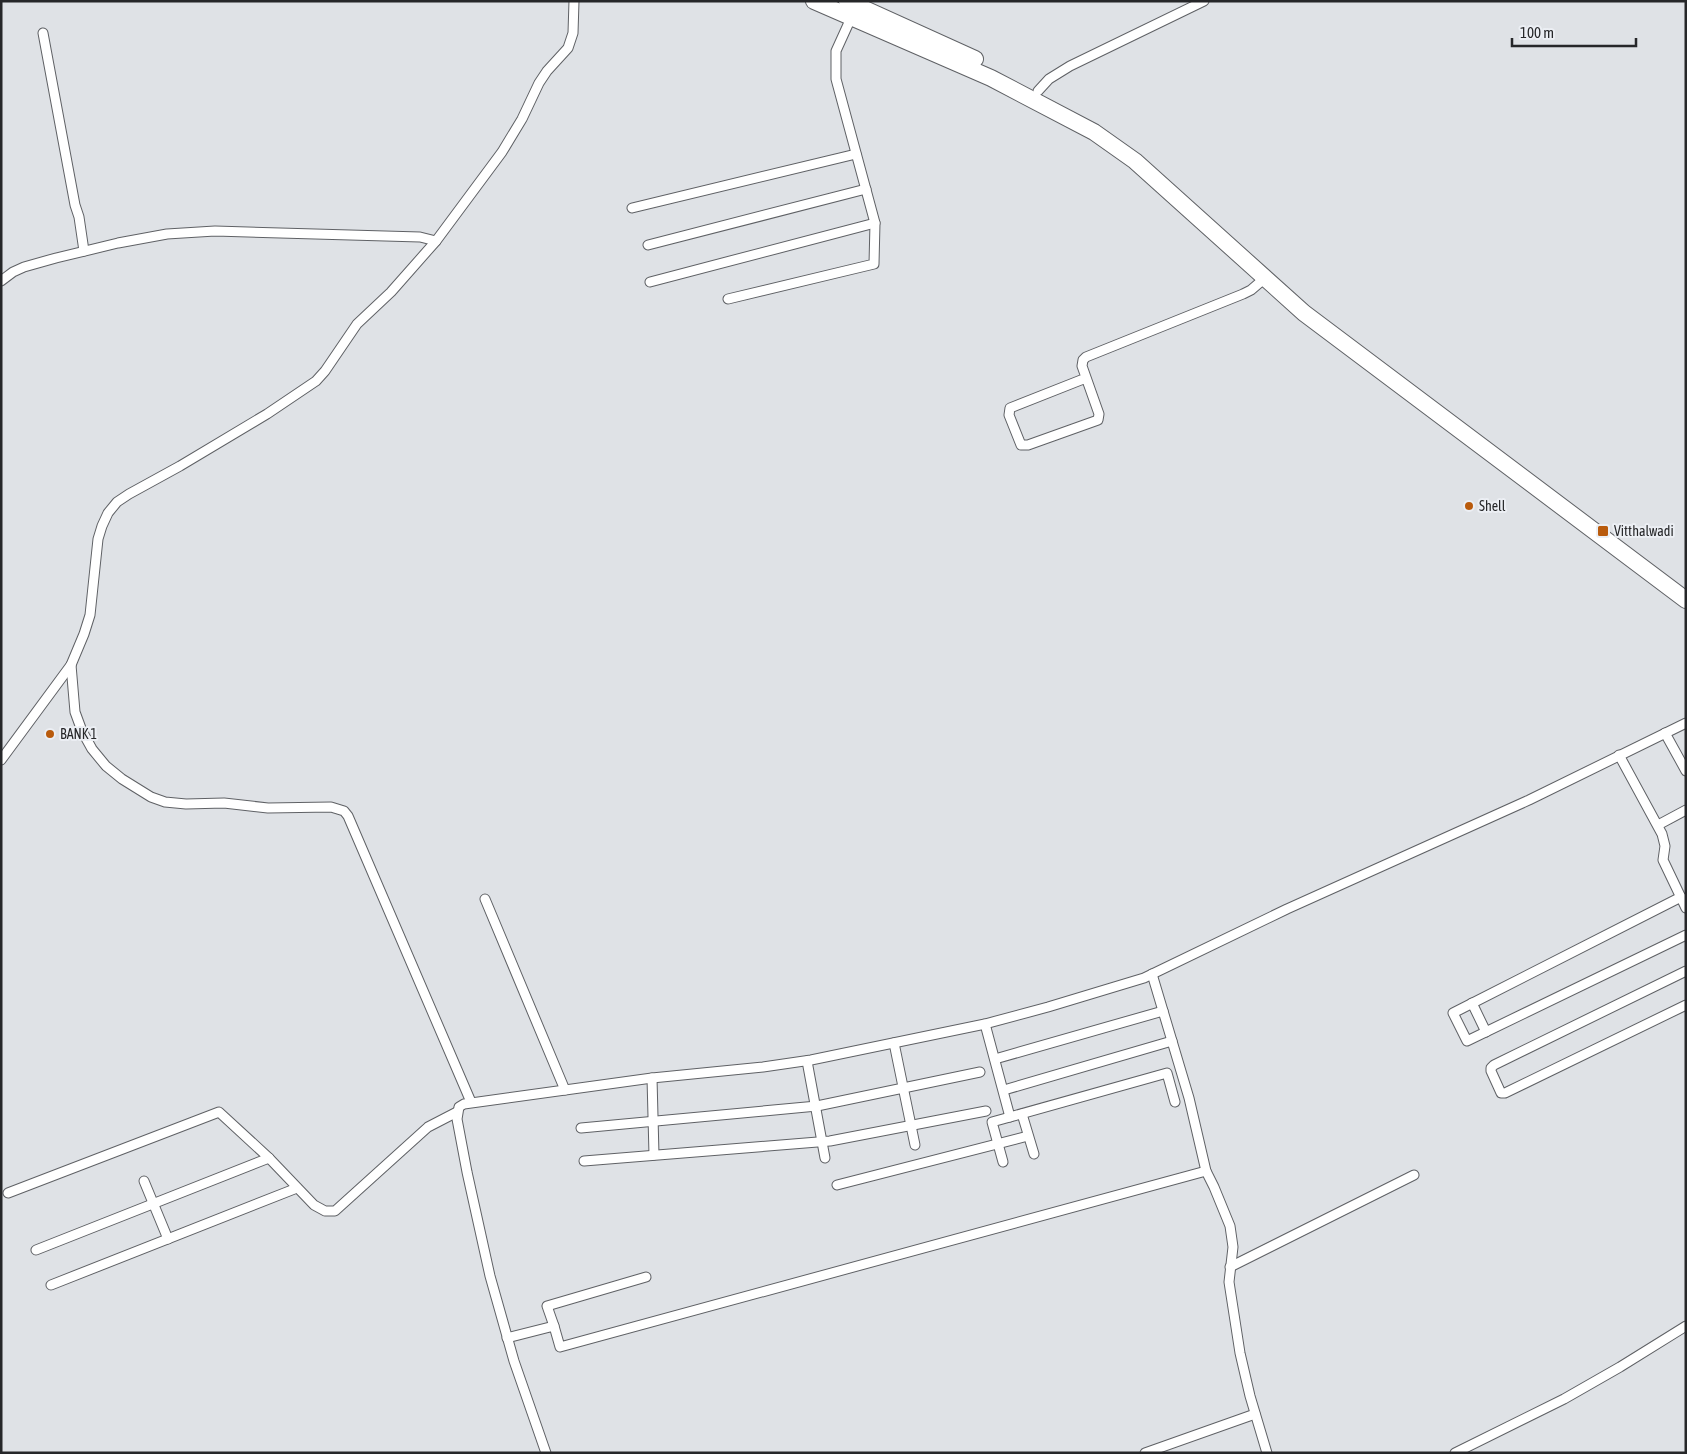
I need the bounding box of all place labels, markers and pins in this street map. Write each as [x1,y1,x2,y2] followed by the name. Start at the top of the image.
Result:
[1479,498,1506,514] place label: Shell
[1463,500,1475,512] marker: Shell
[1614,523,1674,539] place label: Vitthalwadi
[1596,524,1610,538] marker: Vitthalwadi
[60,726,97,742] place label: BANK 1
[44,728,56,740] marker: BANK 1

